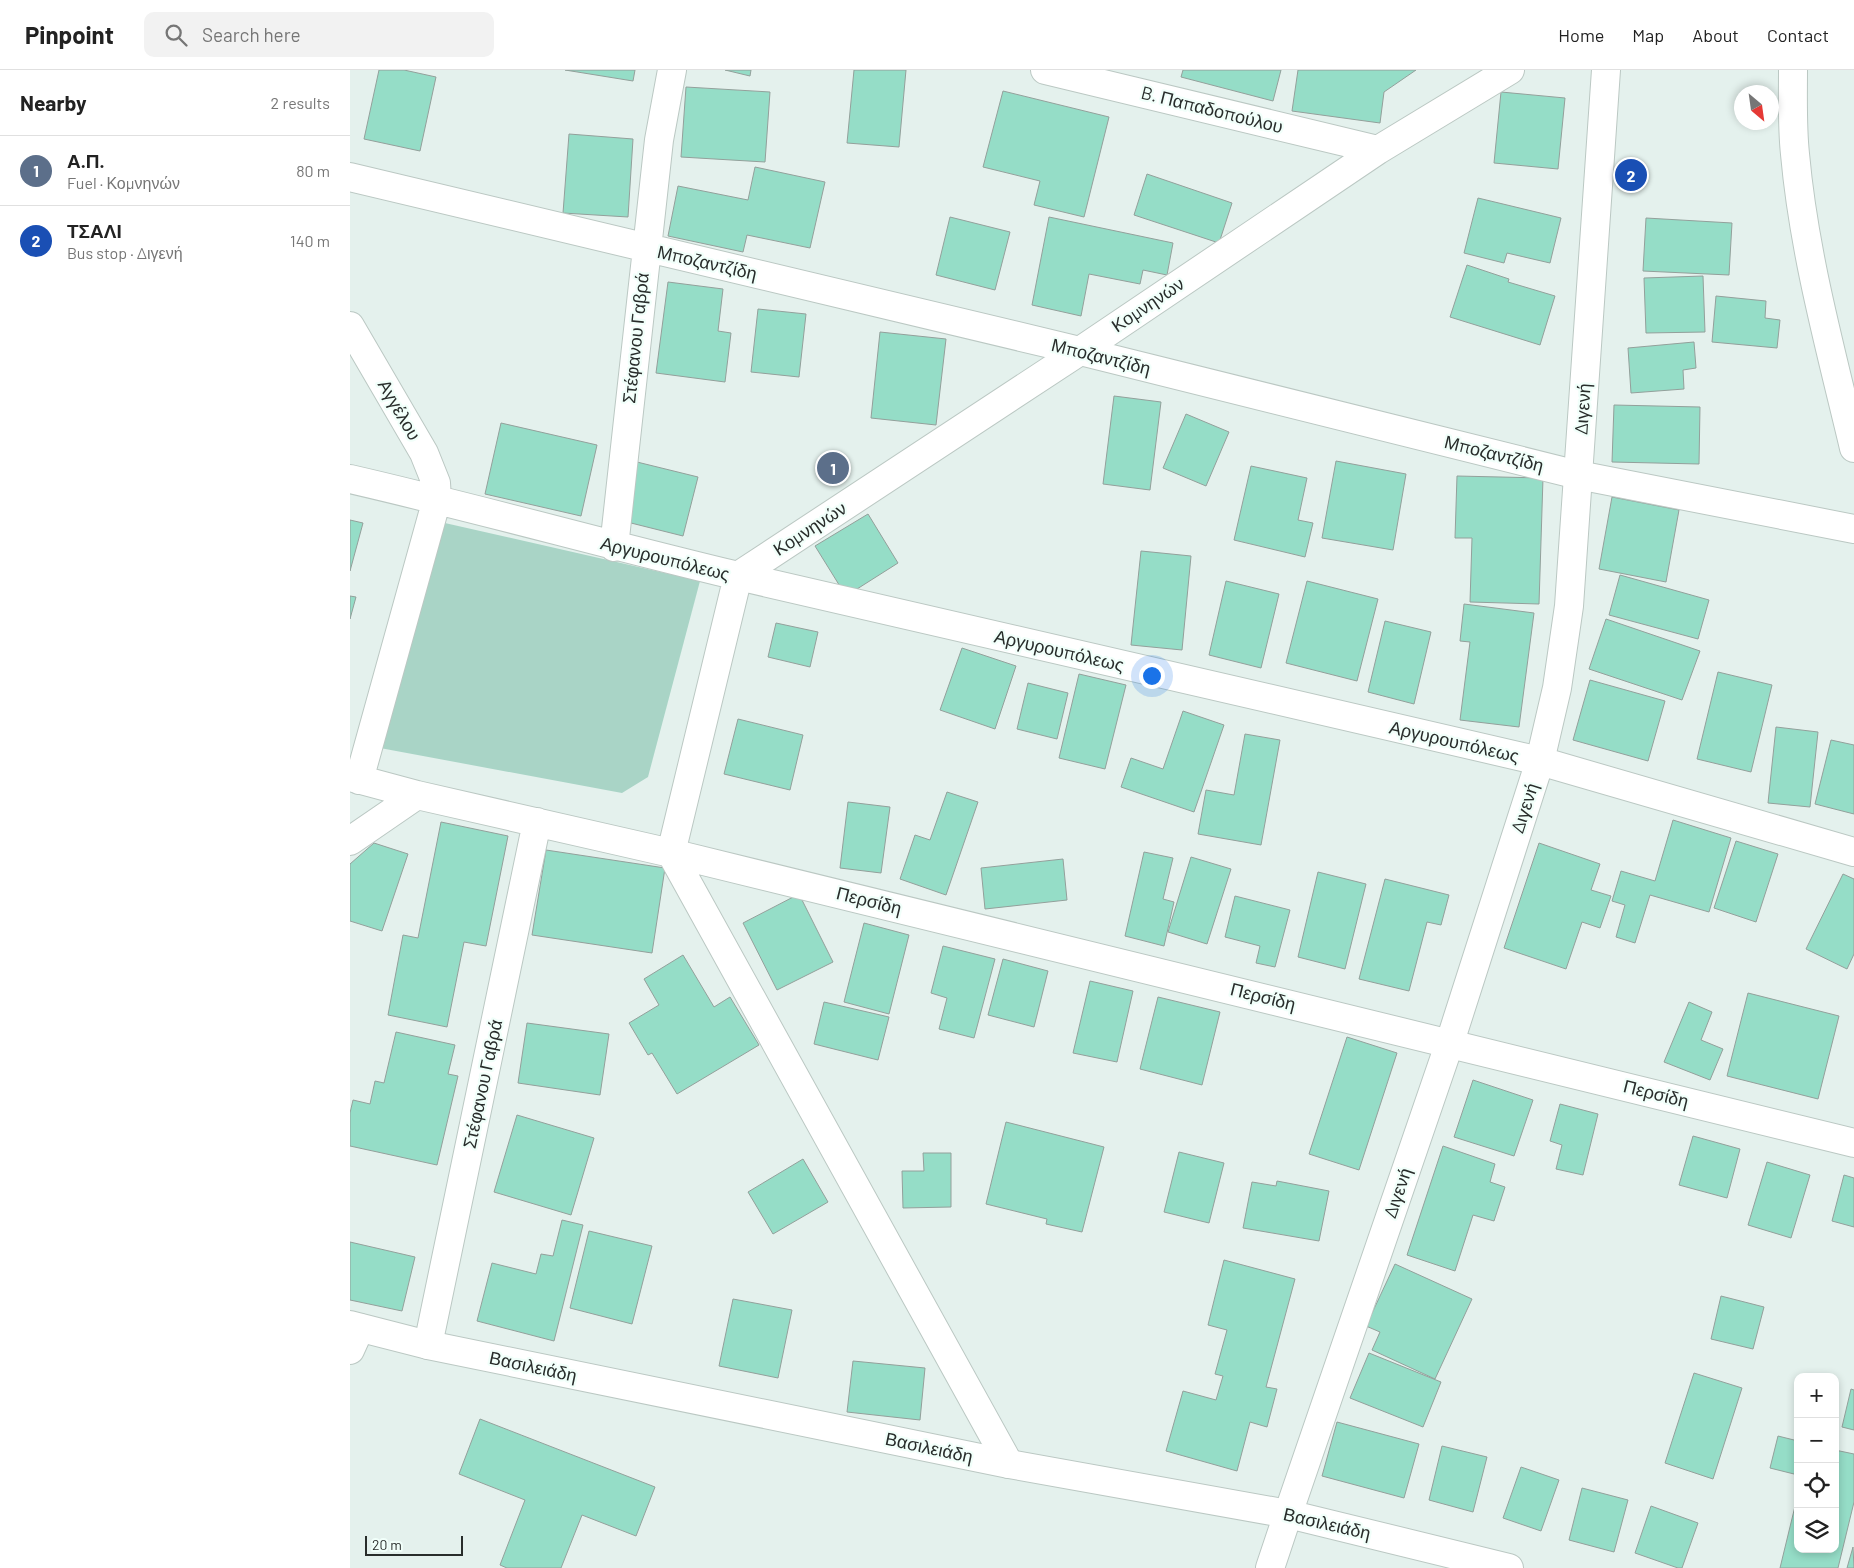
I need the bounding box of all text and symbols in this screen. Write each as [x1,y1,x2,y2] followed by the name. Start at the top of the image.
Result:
[144,12,494,57] search box
[25,20,114,49] text: Pinpoint
[162,21,190,49] icon: search
[202,23,301,46] text: Search here
[1558,24,1604,46] text: Home
[1632,24,1664,46] text: Map
[1692,24,1739,46] text: About
[1767,24,1829,46] text: Contact
[1139,81,1285,137] street label: B. Παπαδοπούλου
[1734,85,1779,130] north arrow
[20,90,86,115] text: Nearby
[271,93,330,112] text: 2 results
[67,149,105,172] text: Α.Π.
[1615,156,1647,194] pin: 2
[33,161,39,180] text: 1
[296,161,330,180] text: 80 m
[67,173,180,192] text: Fuel · Κομνηνών
[67,219,122,242] text: ΤΣΑΛΙ
[32,231,40,250] text: 2
[290,231,330,250] text: 140 m
[655,240,759,284] street label: Μποζαντζίδη
[67,243,183,262] text: Bus stop · Διγενή
[617,271,653,404] street label: Στέφανου Γαβρά
[1107,272,1188,336] street label: Κομνηνών
[1049,333,1153,379] street label: Μποζαντζίδη
[374,375,426,444] street label: Αγγέλου
[1569,382,1595,435] street label: Διγενή
[1442,430,1546,476] street label: Μποζαντζίδη
[817,449,849,487] pin: 1
[769,496,850,560] street label: Κομνηνών
[598,531,732,585] street label: Αργυρουπόλεως
[992,624,1126,676] street label: Αργυρουπόλεως
[1139,663,1165,689] your location
[1387,715,1521,767] street label: Αργυρουπόλεως
[1506,780,1542,836] street label: Διγενή
[834,881,904,919] street label: Περσίδη
[1228,977,1298,1015] street label: Περσίδη
[458,1017,506,1150] street label: Στέφανου Γαβρά
[1621,1074,1691,1112] street label: Περσίδη
[1378,1165,1416,1221] street label: Διγενή
[487,1346,579,1386] street label: Βασιλειάδη
[1794,1373,1839,1553] map controls
[1794,1373,1839,1418] button: +
[1794,1418,1839,1463] button: −
[883,1427,975,1467] street label: Βασιλειάδη
[1794,1463,1839,1508] button: locate
[1281,1502,1373,1544] street label: Βασιλειάδη
[1794,1508,1839,1553] button: layers
[365,1533,462,1556] scale bar
[372,1536,402,1553] text: 20 m

